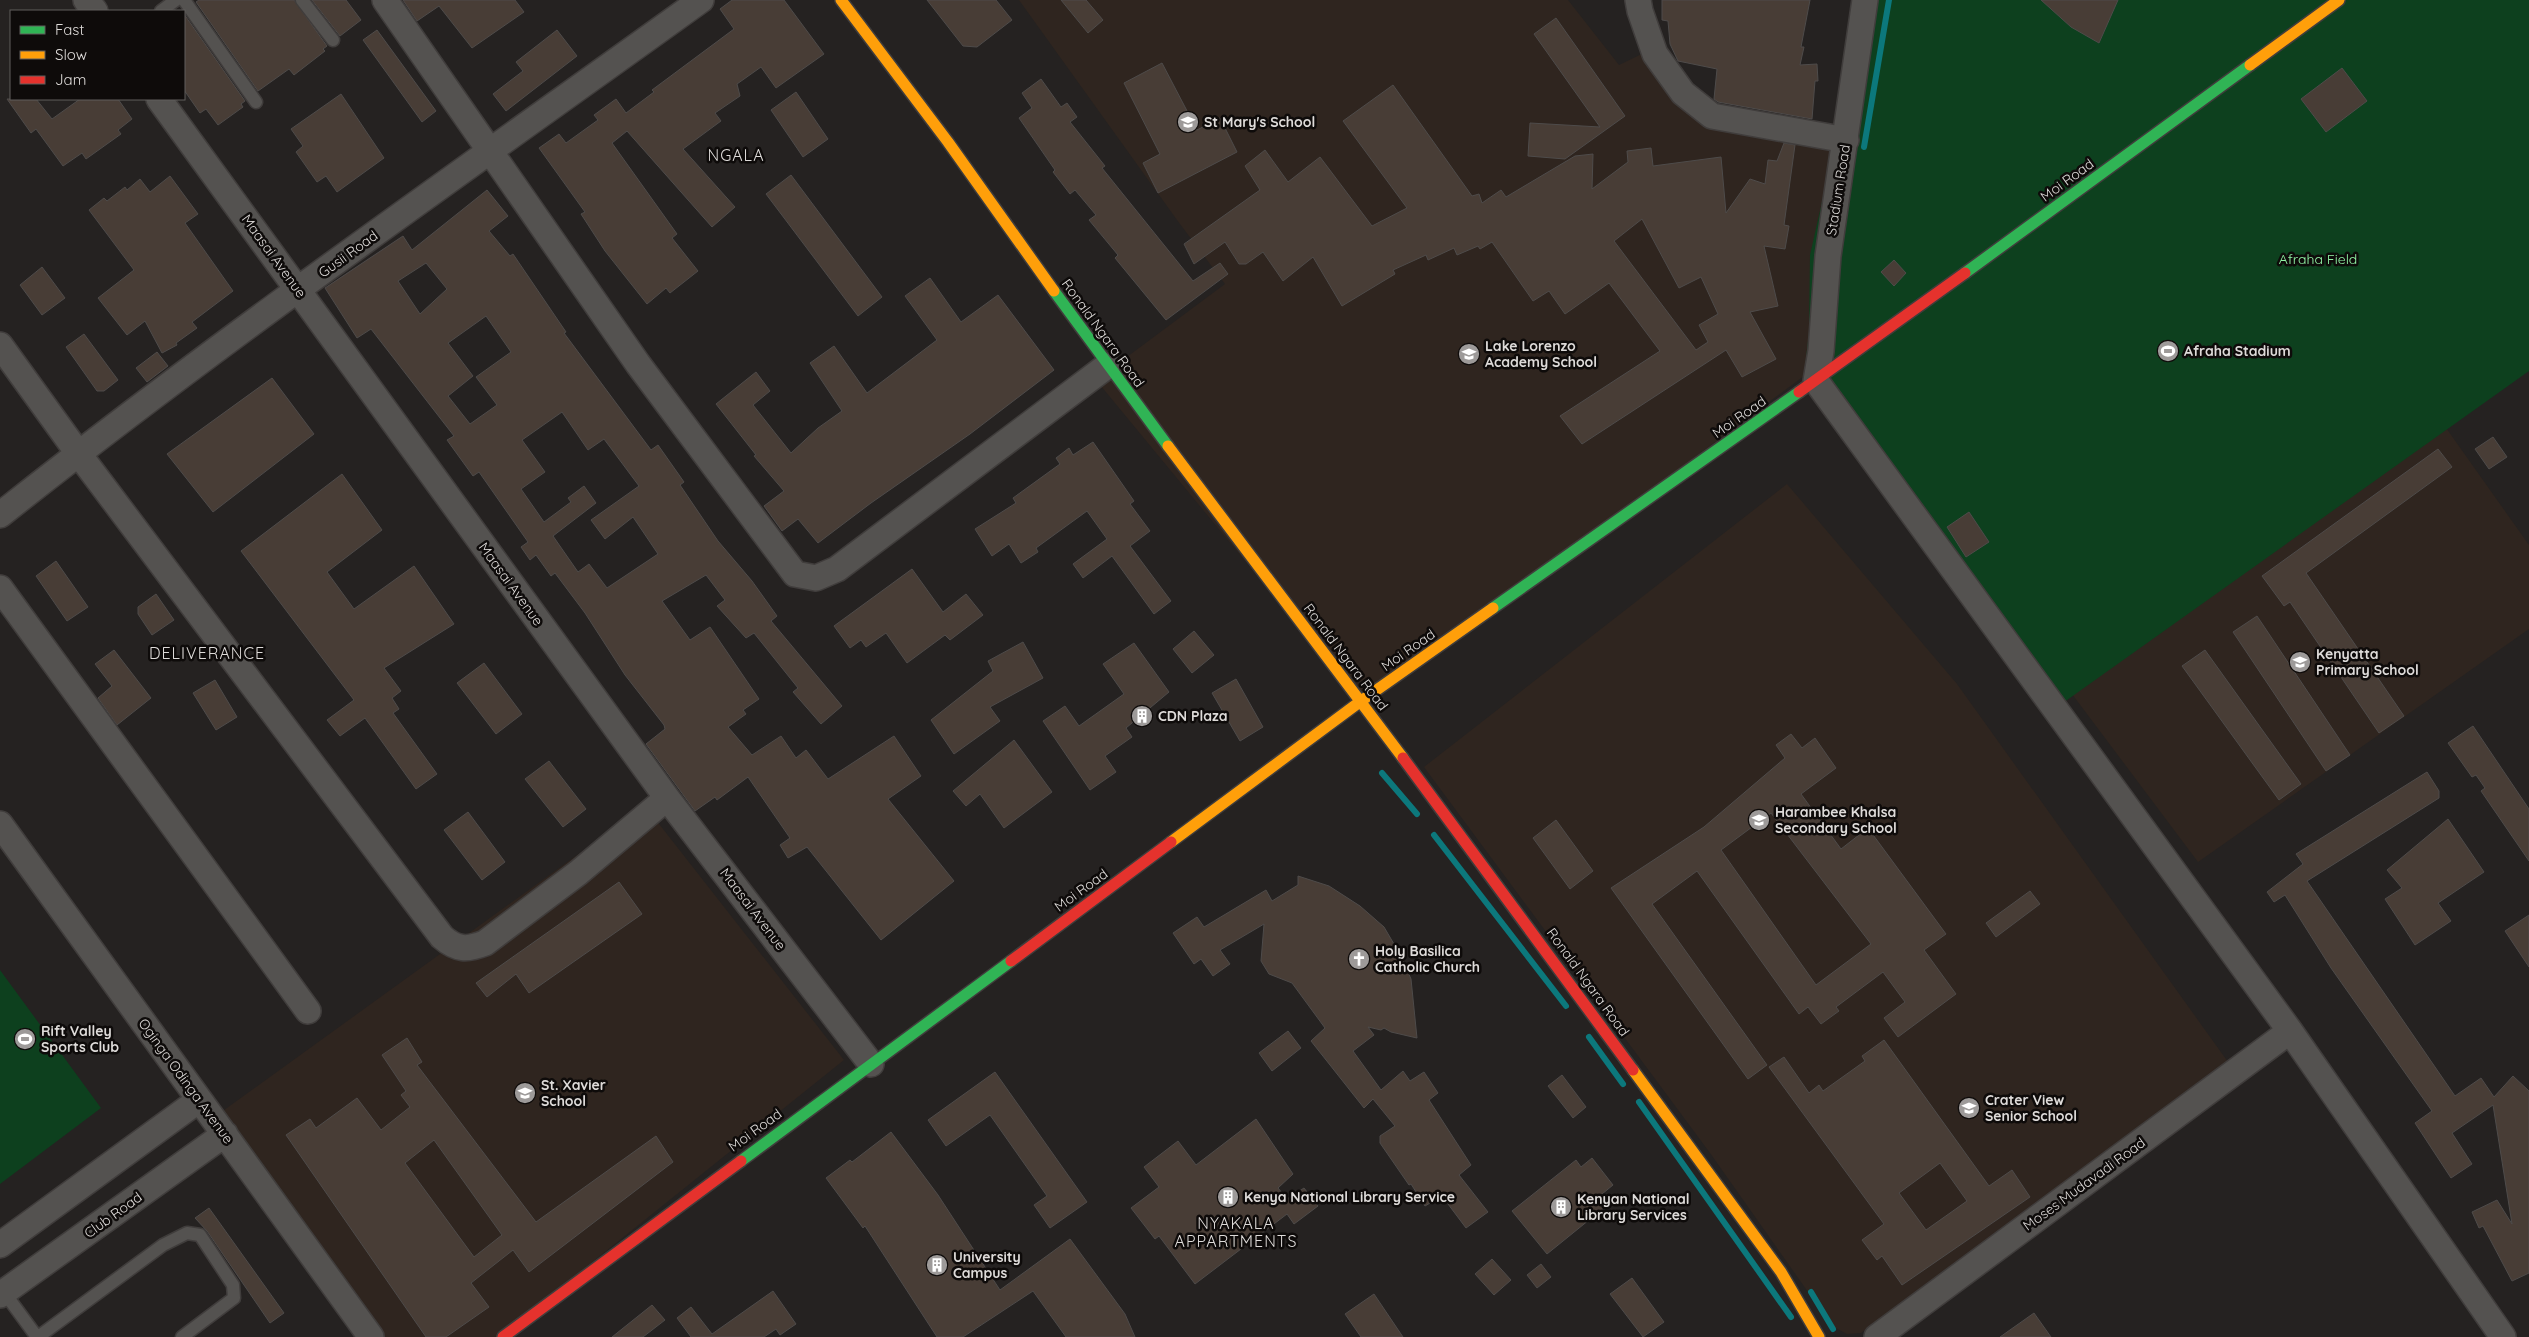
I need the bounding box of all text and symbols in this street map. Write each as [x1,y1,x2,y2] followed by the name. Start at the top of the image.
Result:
[10,10,185,100] legend
[55,20,84,39] text: Fast
[55,45,87,64] text: Slow
[55,70,86,89] text: Jam
[1176,110,1200,134] school or university icon: St Mary's School
[1204,113,1315,131] place label: St Mary's School
[1822,143,1854,237] street label: Stadium Road
[708,145,764,165] district label: NGALA
[2037,155,2097,205] street label: Moi Road
[238,211,310,301] street label: Maasai Avenue
[315,226,381,282] street label: Gusii Road
[2279,250,2357,268] park label: Afraha Field
[1058,275,1148,391] street label: Ronald Ngara Road
[1485,337,1597,371] place label: Lake Lorenzo Academy School
[2156,339,2180,363] sports icon: Afraha Stadium
[1457,342,1481,366] school or university icon: Lake Lorenzo Academy School
[2184,342,2291,360] place label: Afraha Stadium
[1709,392,1769,442] street label: Moi Road
[475,539,547,629] street label: Maasai Avenue
[1300,600,1392,714] street label: Ronald Ngara Road
[1378,625,1438,675] street label: Moi Road
[149,643,265,663] district label: DELIVERANCE
[2316,645,2419,679] place label: Kenyatta Primary School
[2288,650,2312,674] school or university icon: Kenyatta Primary School
[1130,704,1154,728] building icon: CDN Plaza
[1158,707,1228,725] place label: CDN Plaza
[1775,803,1897,837] place label: Harambee Khalsa Secondary School
[1747,808,1771,832] school or university icon: Harambee Khalsa Secondary School
[716,864,790,954] street label: Maasai Avenue
[1051,865,1111,915] street label: Moi Road
[1543,924,1633,1040] street label: Ronald Ngara Road
[1375,942,1480,976] place label: Holy Basilica Catholic Church
[1347,947,1371,971] church icon: Holy Basilica Catholic Church
[134,1015,238,1147] street label: Oginga Odinga Avenue
[41,1022,119,1056] place label: Rift Valley Sports Club
[13,1027,37,1051] sports icon: Rift Valley Sports Club
[541,1076,606,1110] place label: St. Xavier School
[513,1081,537,1105] school or university icon: St. Xavier School
[1985,1091,2077,1125] place label: Crater View Senior School
[1957,1096,1981,1120] school or university icon: Crater View Senior School
[725,1105,785,1155] street label: Moi Road
[2019,1133,2149,1235] street label: Moses Mudavadi Road
[1216,1185,1240,1209] building icon: Kenya National Library Service
[80,1188,146,1242] street label: Club Road
[1244,1188,1455,1206] place label: Kenya National Library Service
[1577,1190,1689,1224] place label: Kenyan National Library Services
[1549,1195,1573,1219] building icon: Kenyan National Library Services
[1175,1213,1297,1251] district label: NYAKALA APPARTMENTS
[953,1248,1021,1282] place label: University Campus
[925,1253,949,1277] building icon: University Campus

